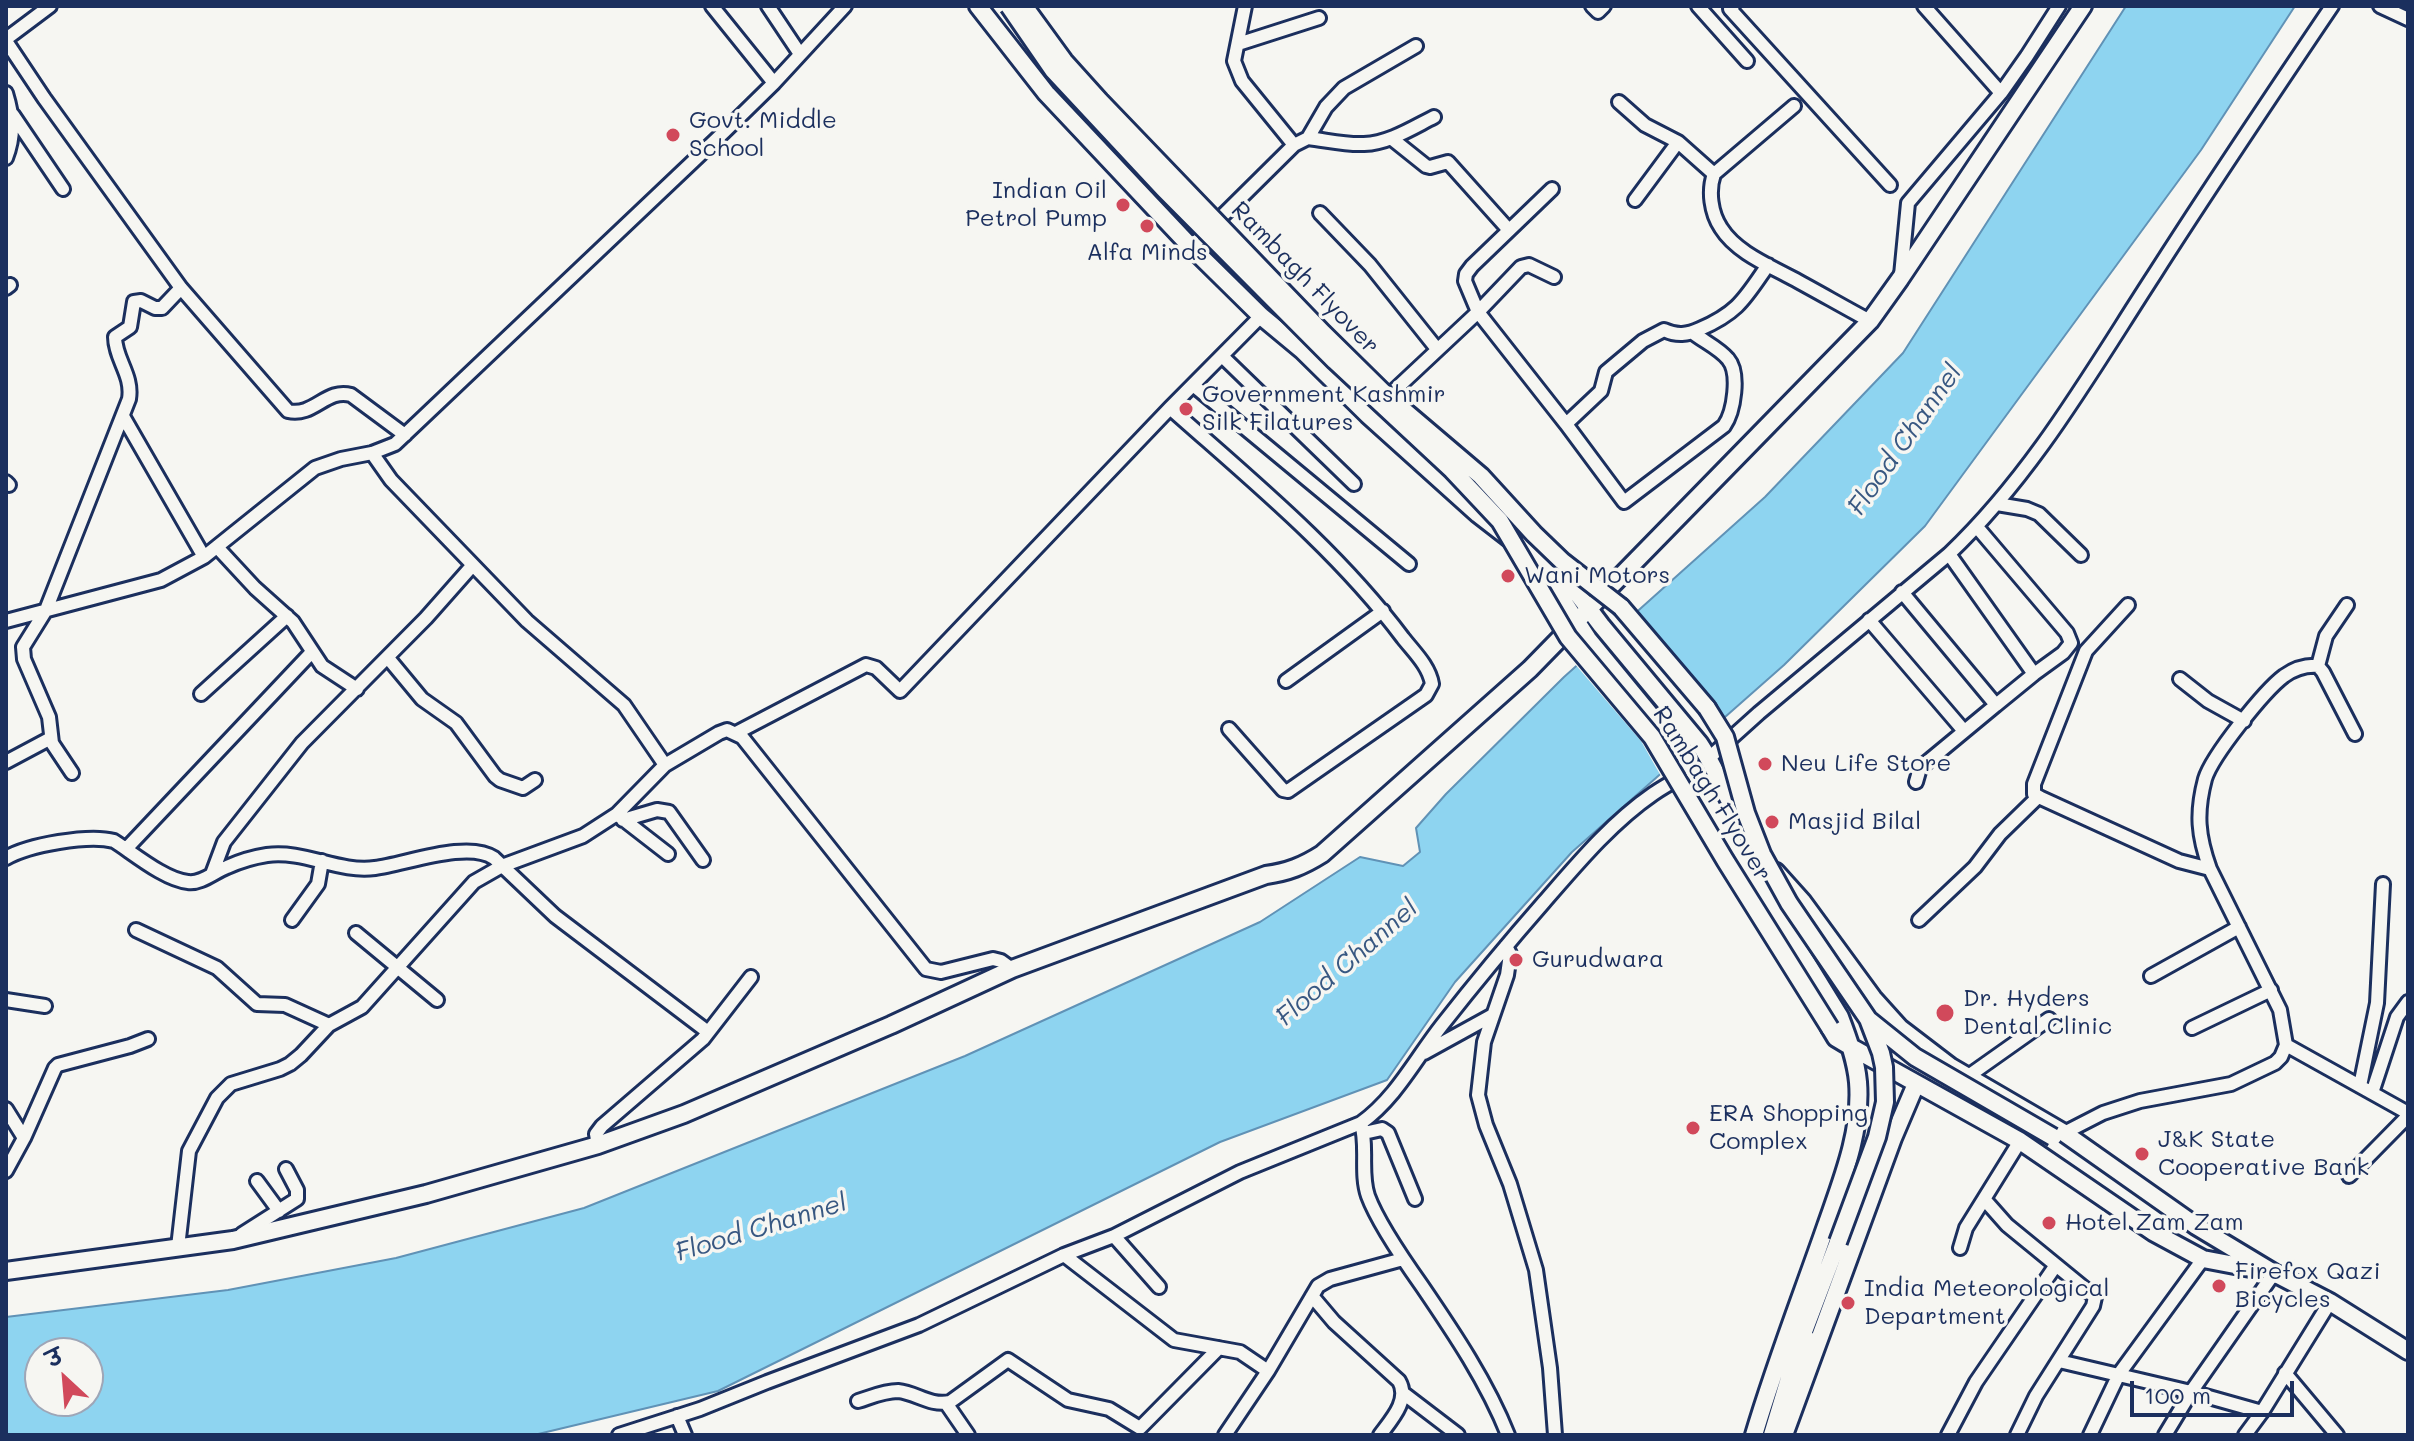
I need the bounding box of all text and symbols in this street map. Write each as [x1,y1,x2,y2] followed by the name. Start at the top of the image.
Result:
[689,107,837,163] place label: Govt. Middle School
[664,126,682,144] marker: Govt. Middle School
[965,177,1107,233] place label: Indian Oil Petrol Pump
[1114,196,1132,214] marker: Indian Oil Petrol Pump
[1225,196,1385,360] street label: Rambagh Flyover
[1138,217,1156,235] marker: Alfa Minds
[1086,239,1208,267] place label: Alfa Minds
[1841,358,1969,522] water label: Flood Channel
[1202,381,1446,437] place label: Government Kashmir Silk Filatures
[1177,400,1195,418] marker: Government Kashmir Silk Filatures
[1524,562,1670,590] place label: Wani Motors
[1499,567,1517,585] marker: Wani Motors
[1647,701,1777,887] street label: Rambagh Flyover
[1781,750,1951,778] place label: Neu Life Store
[1756,755,1774,773] marker: Neu Life Store
[1788,808,1921,836] place label: Masjid Bilal
[1763,813,1781,831] marker: Masjid Bilal
[1270,893,1424,1033] water label: Flood Channel
[1532,946,1664,974] place label: Gurudwara
[1507,951,1525,969] marker: Gurudwara
[1963,985,2112,1041] place label: Dr. Hyders Dental Clinic
[1934,1002,1956,1024] marker: Dr. Hyders Dental Clinic
[1709,1100,1868,1156] place label: ERA Shopping Complex
[1684,1119,1702,1137] marker: ERA Shopping Complex
[2158,1126,2369,1182] place label: J&K State Cooperative Bank
[2133,1145,2151,1163] marker: J&K State Cooperative Bank
[672,1187,850,1269] water label: Flood Channel
[2065,1209,2244,1237] place label: Hotel Zam Zam
[2040,1214,2058,1232] marker: Hotel Zam Zam
[2235,1258,2381,1314] place label: Firefox Qazi Bicycles
[1864,1275,2110,1331] place label: India Meteorological Department
[2210,1277,2228,1295] marker: Firefox Qazi Bicycles
[1839,1294,1857,1312] marker: India Meteorological Department
[24,1337,104,1417] north arrow
[41,1341,67,1373] text: उ
[2134,1365,2298,1415] scale bar
[2144,1379,2211,1410] text: 100 m

